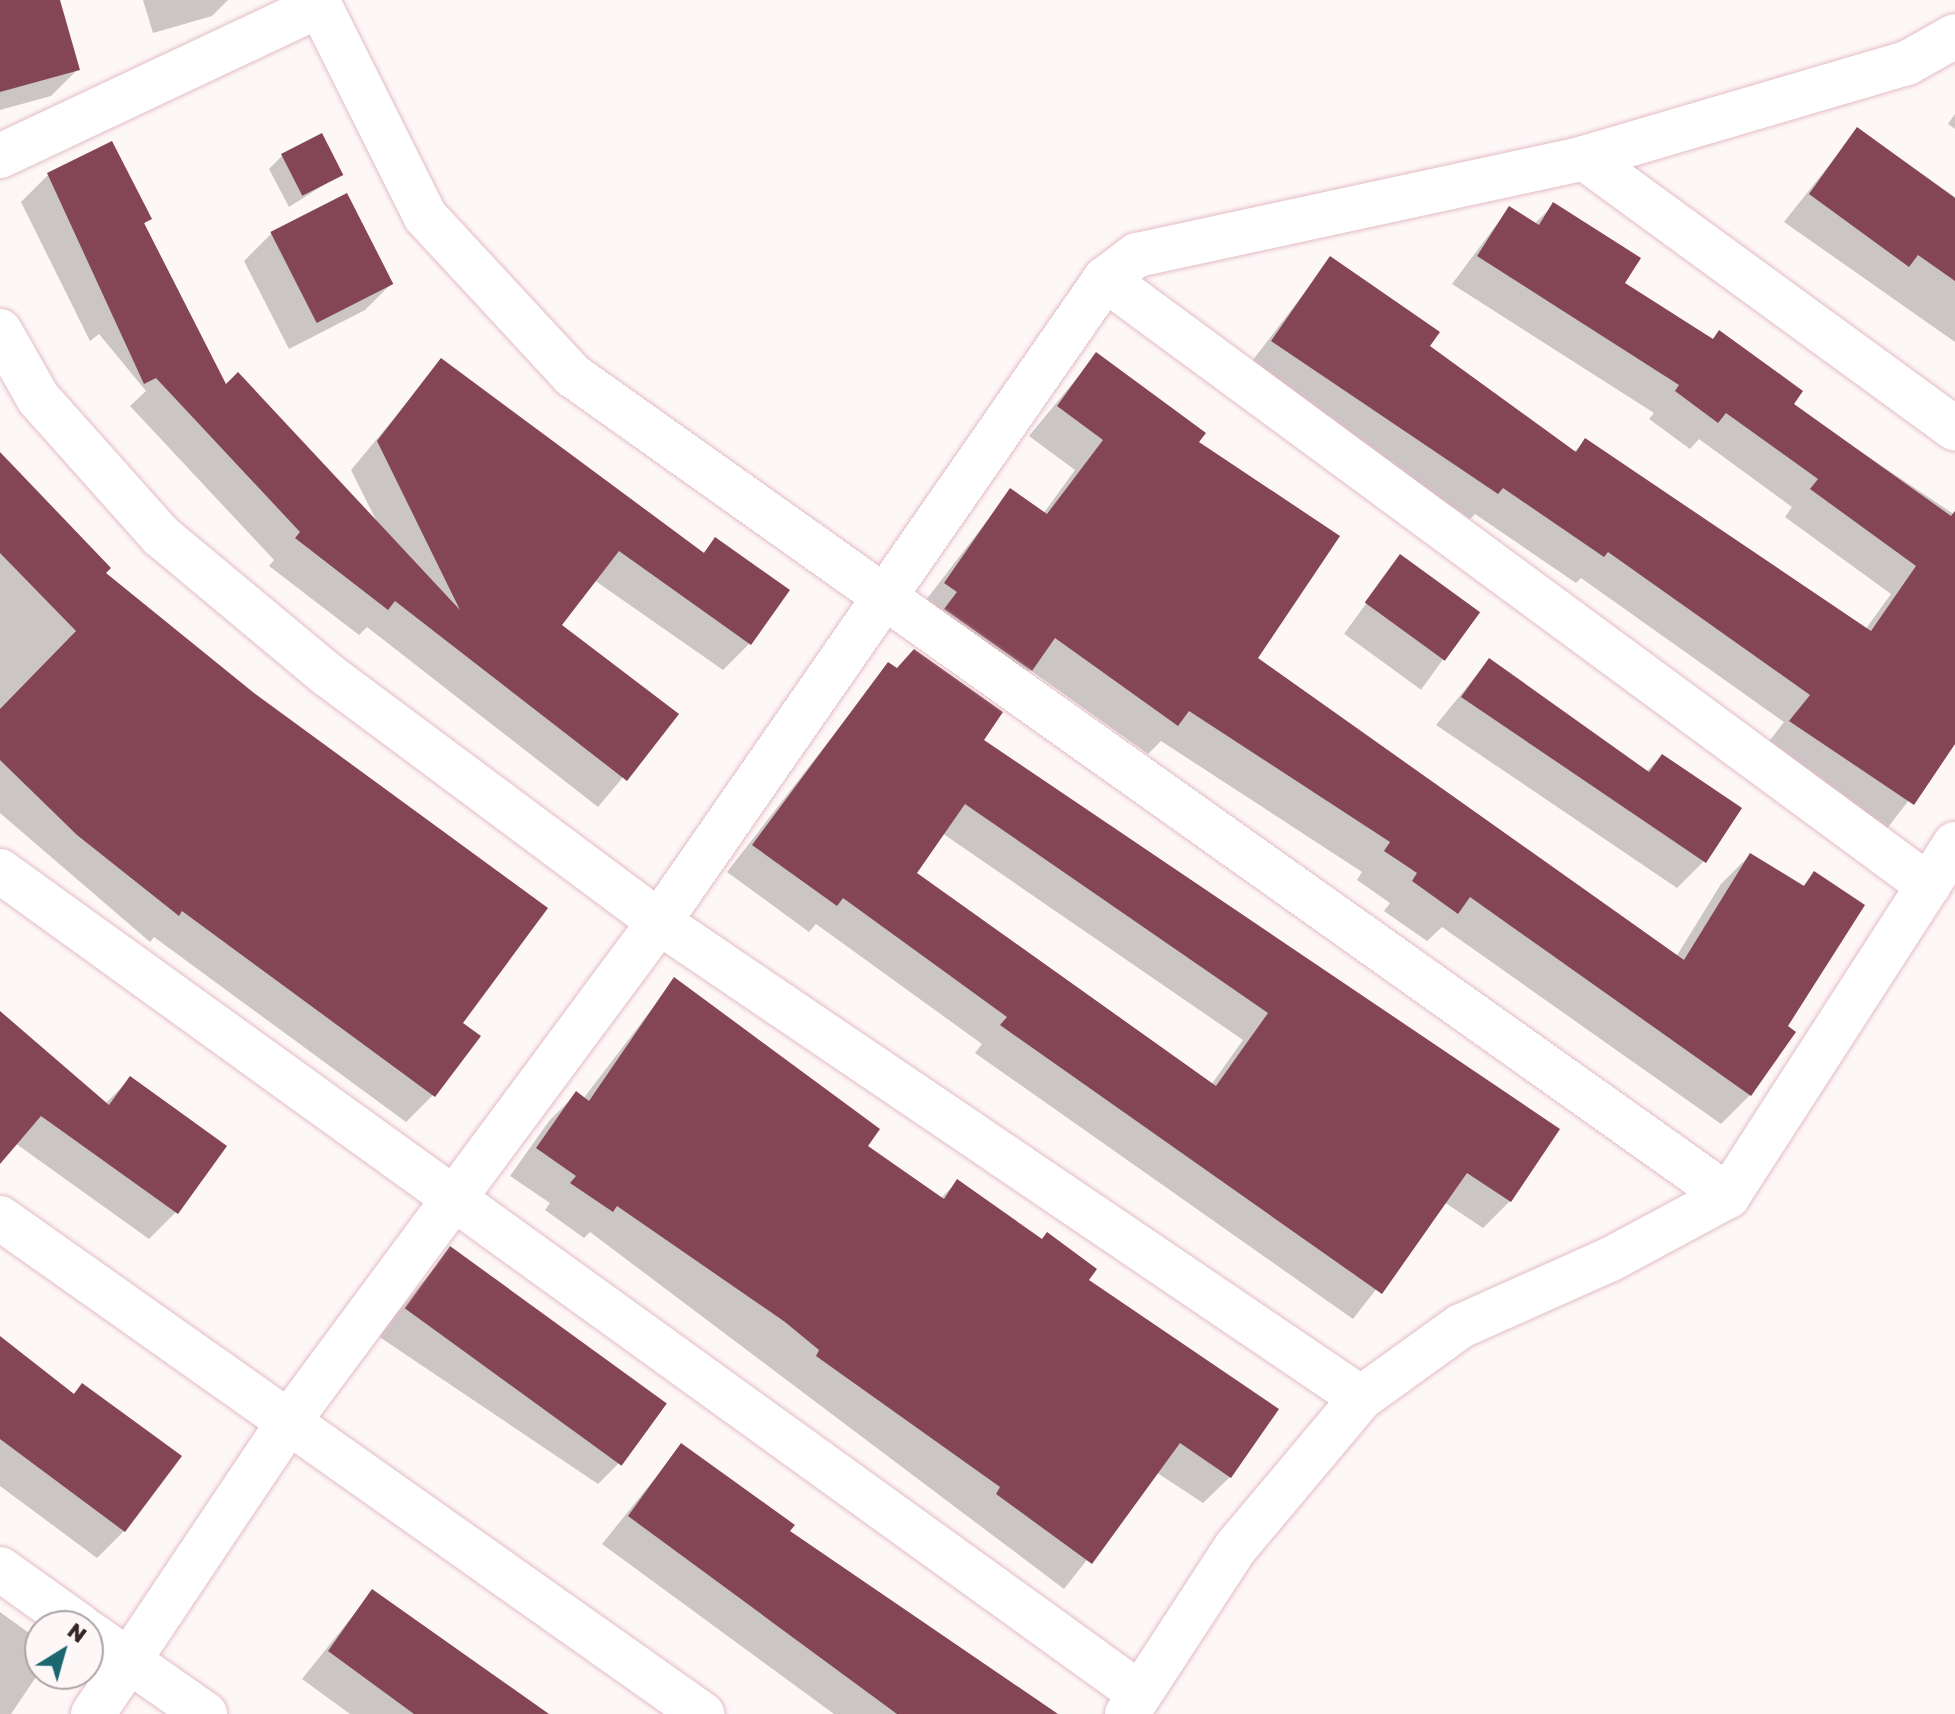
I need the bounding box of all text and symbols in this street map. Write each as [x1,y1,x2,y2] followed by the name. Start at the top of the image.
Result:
[24,1610,104,1690] north arrow
[63,1616,92,1648] text: N

